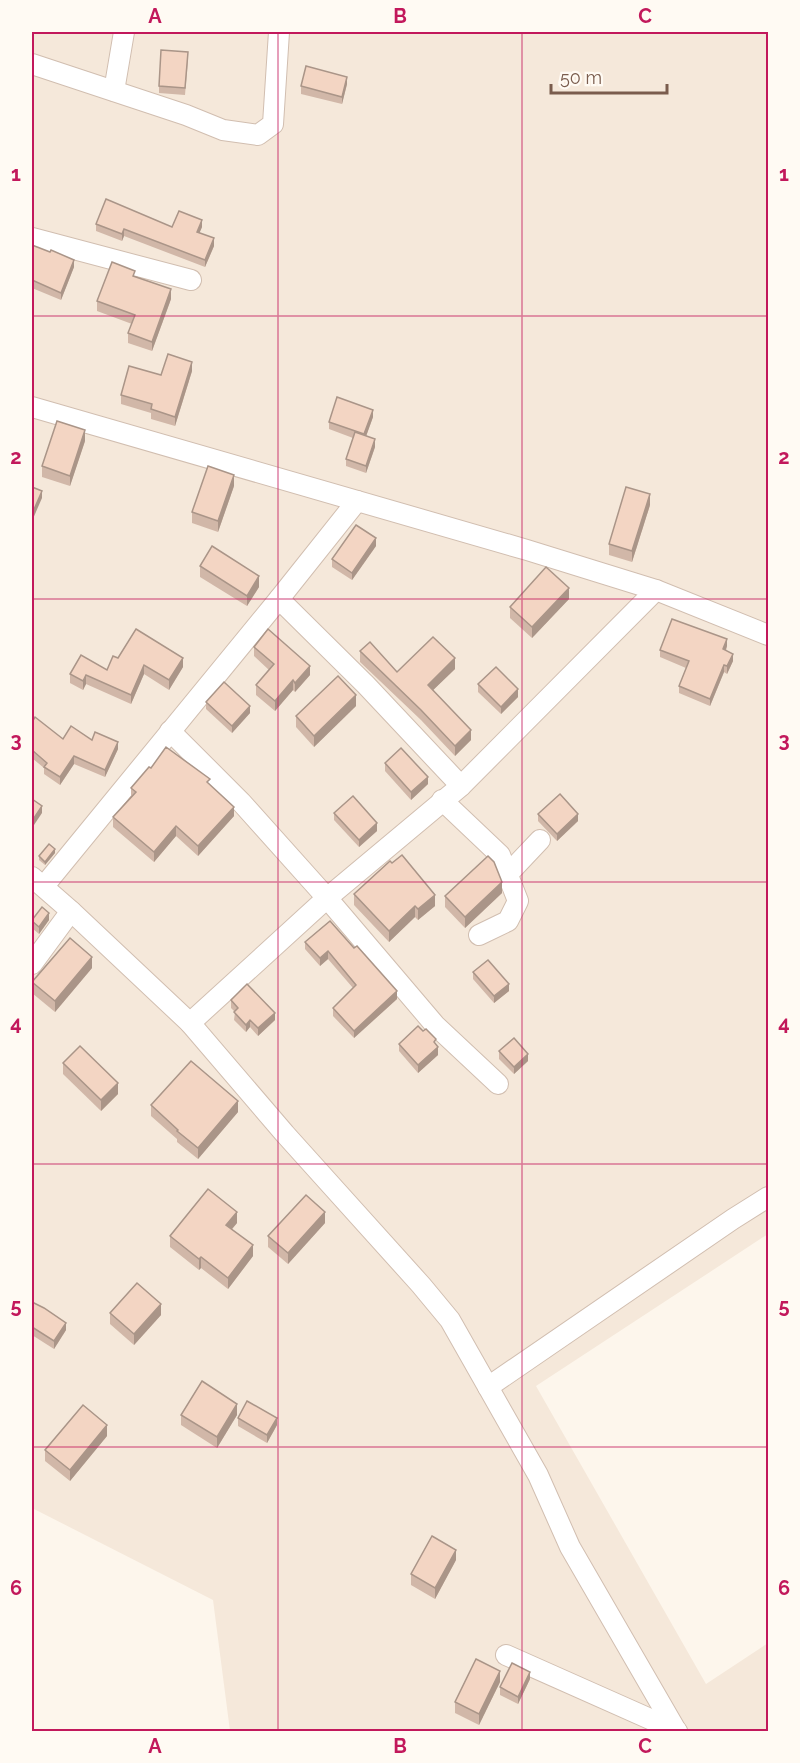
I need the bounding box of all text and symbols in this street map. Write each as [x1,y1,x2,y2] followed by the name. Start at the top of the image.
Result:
[148,4,162,28] text: A
[393,4,407,28] text: B
[638,4,652,28] text: C
[551,57,666,95] scale bar
[560,67,602,88] text: 50 m
[11,162,21,186] text: 1
[779,162,789,186] text: 1
[10,445,22,469] text: 2
[778,445,790,469] text: 2
[10,728,22,752] text: 3
[778,728,790,752] text: 3
[10,1011,22,1035] text: 4
[778,1011,790,1035] text: 4
[10,1294,22,1318] text: 5
[778,1294,790,1318] text: 5
[10,1576,22,1600] text: 6
[778,1576,790,1600] text: 6
[148,1734,162,1758] text: A
[393,1734,407,1758] text: B
[638,1734,652,1758] text: C

